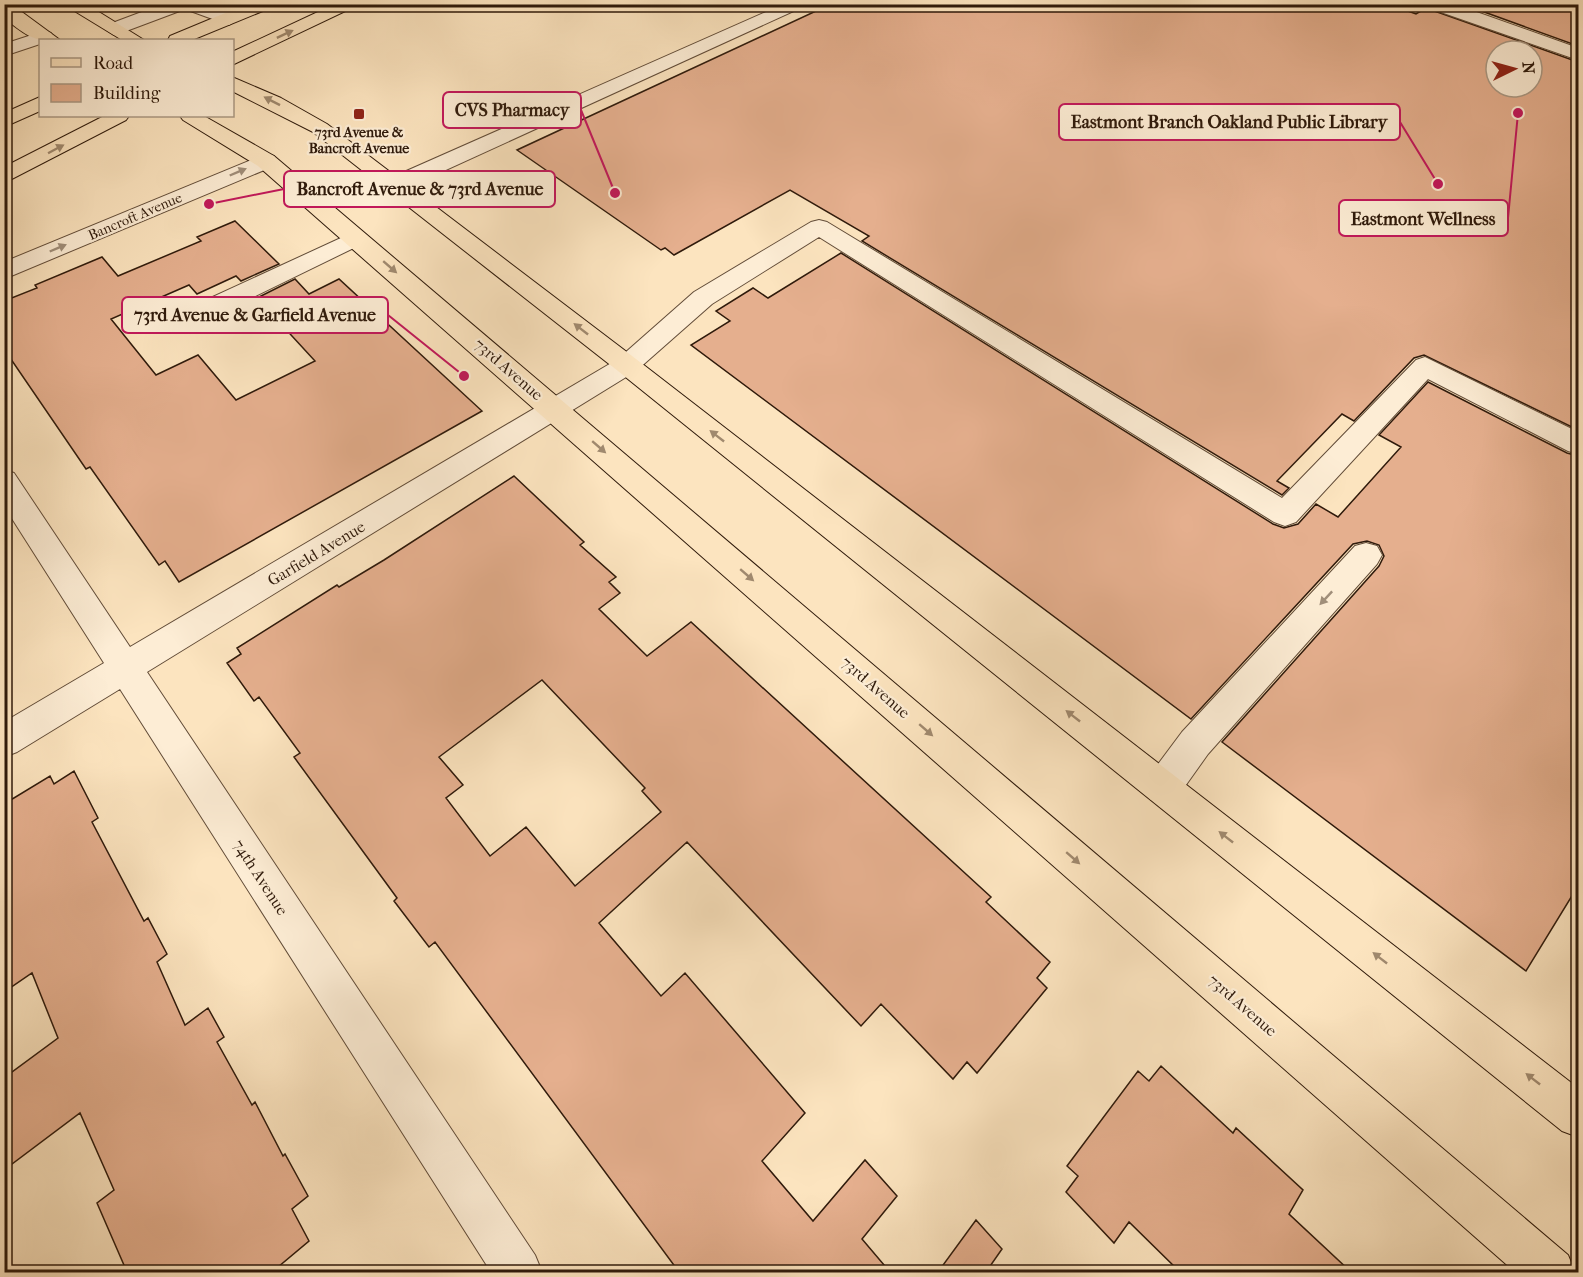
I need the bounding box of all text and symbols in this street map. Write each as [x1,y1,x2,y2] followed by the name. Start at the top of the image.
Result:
[277,30,294,39] one-way arrow
[39,39,234,117] legend
[1484,39,1544,99] north arrow
[93,53,133,74] text: Road
[1518,61,1539,75] text: N
[93,83,161,104] text: Building
[443,92,581,128] callout: CVS Pharmacy
[263,97,280,106] one-way arrow
[455,100,571,121] text: CVS Pharmacy
[1059,104,1400,140] callout: Eastmont Branch Oakland Public Library
[352,107,366,121] marker: 73rd Avenue & Bancroft Avenue
[1071,112,1389,133] text: Eastmont Branch Oakland Public Library
[309,124,409,157] place label: 73rd Avenue & Bancroft Avenue
[48,144,65,154] one-way arrow
[229,167,247,176] one-way arrow
[284,171,555,207] callout: Bancroft Avenue & 73rd Avenue
[297,179,544,200] text: Bancroft Avenue & 73rd Avenue
[86,189,185,244] street label: Bancroft Avenue
[1339,200,1508,236] callout: Eastmont Wellness
[1351,209,1496,230] text: Eastmont Wellness
[50,243,68,253] one-way arrow
[382,260,397,273] one-way arrow
[122,297,388,333] callout: 73rd Avenue & Garfield Avenue
[133,305,376,326] text: 73rd Avenue & Garfield Avenue
[573,323,589,335] one-way arrow
[470,334,547,404] street label: 73rd Avenue
[709,429,725,442] one-way arrow
[591,440,606,453] one-way arrow
[264,517,369,590] street label: Garfield Avenue
[739,568,754,581] one-way arrow
[1319,590,1333,605] one-way arrow
[837,652,914,722] street label: 73rd Avenue
[1066,711,1081,723] one-way arrow
[918,723,933,736] one-way arrow
[1219,832,1234,844] one-way arrow
[229,836,292,919] street label: 74th Avenue
[1065,851,1080,864] one-way arrow
[1372,952,1387,964] one-way arrow
[1204,970,1281,1040] street label: 73rd Avenue
[1525,1073,1540,1085] one-way arrow

